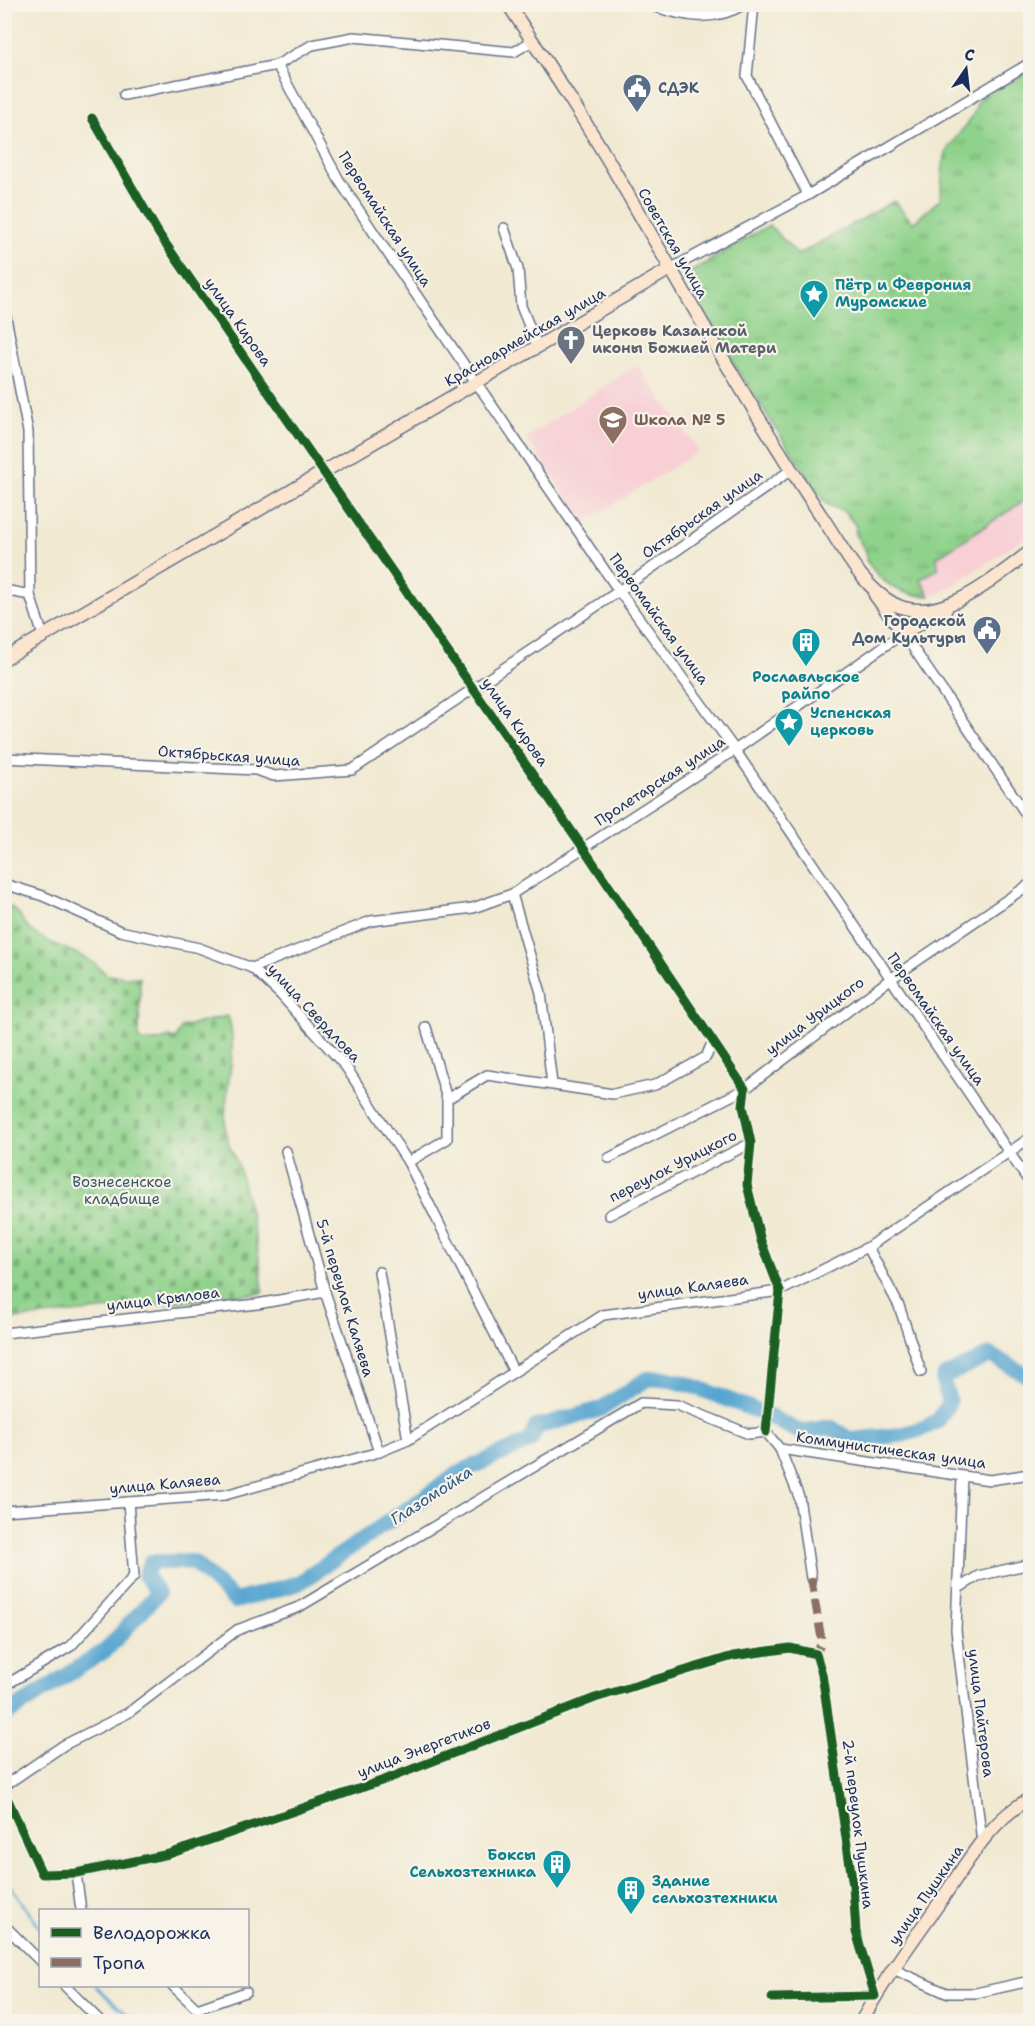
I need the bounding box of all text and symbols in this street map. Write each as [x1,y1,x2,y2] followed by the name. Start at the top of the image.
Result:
[936,39,996,99] north arrow
[962,44,977,66] text: С
[621,72,653,114] public building icon: СДЭК
[658,78,700,98] place label: СДЭК
[334,148,437,291] street label: Первомайская улица
[633,184,713,302] street label: Советская улица
[200,274,276,371] street label: улица Кирова
[835,275,972,312] place label: Пётр и Феврония Муромские
[798,278,830,320] place icon: Пётр и Феврония Муромские
[441,282,610,391] street label: Красноармейская улица
[592,321,777,358] place label: Церковь Казанской иконы Божией Матери
[555,324,587,366] church icon: Церковь Казанской иконы Божией Матери
[597,404,629,446] school or university icon: Школа № 5
[634,410,725,430] place label: Школа № 5
[638,464,767,563] street label: Октябрьская улица
[605,549,714,689] street label: Первомайская улица
[852,611,967,648] place label: Городской Дом Культуры
[971,614,1003,656] public building icon: Городской Дом Культуры
[790,626,822,668] building icon: Рославльское райпо
[752,667,860,704] place label: Рославльское райпо
[477,674,553,771] street label: улица Кирова
[810,703,892,740] place label: Успенская церковь
[773,706,805,748] place icon: Успенская церковь
[591,731,730,831] street label: Пролетарская улица
[157,741,302,771] street label: Октябрьская улица
[883,949,990,1090] street label: Первомайская улица
[263,959,365,1067] street label: улица Свердлова
[762,972,868,1060] street label: улица Урицкого
[606,1125,740,1207] street label: переулок Урицкого
[72,1172,172,1209] park label: Вознесенское кладбище
[311,1217,379,1380] street label: 5-й переулок Каляева
[636,1269,750,1305] street label: улица Каляева
[105,1282,221,1316] street label: улица Крылова
[795,1427,988,1473] street label: Коммунистическая улица
[386,1461,476,1530] water label: Глазомойка
[109,1469,222,1499] street label: улица Каляева
[963,1648,999,1779] street label: улица Пайтерова
[354,1713,494,1783] street label: улица Энергетиков
[838,1738,878,1911] street label: 2-й переулок Пушкина
[884,1841,968,1949] street label: улица Пушкина
[409,1845,537,1882] place label: Боксы Сельхозтехника
[541,1848,573,1890] building icon: Боксы Сельхозтехника
[652,1871,778,1908] place label: Здание сельхозтехники
[615,1874,647,1916] building icon: Здание сельхозтехники
[39,1909,249,1987] legend
[93,1921,211,1945] text: Велодорожка
[93,1951,145,1975] text: Тропа

